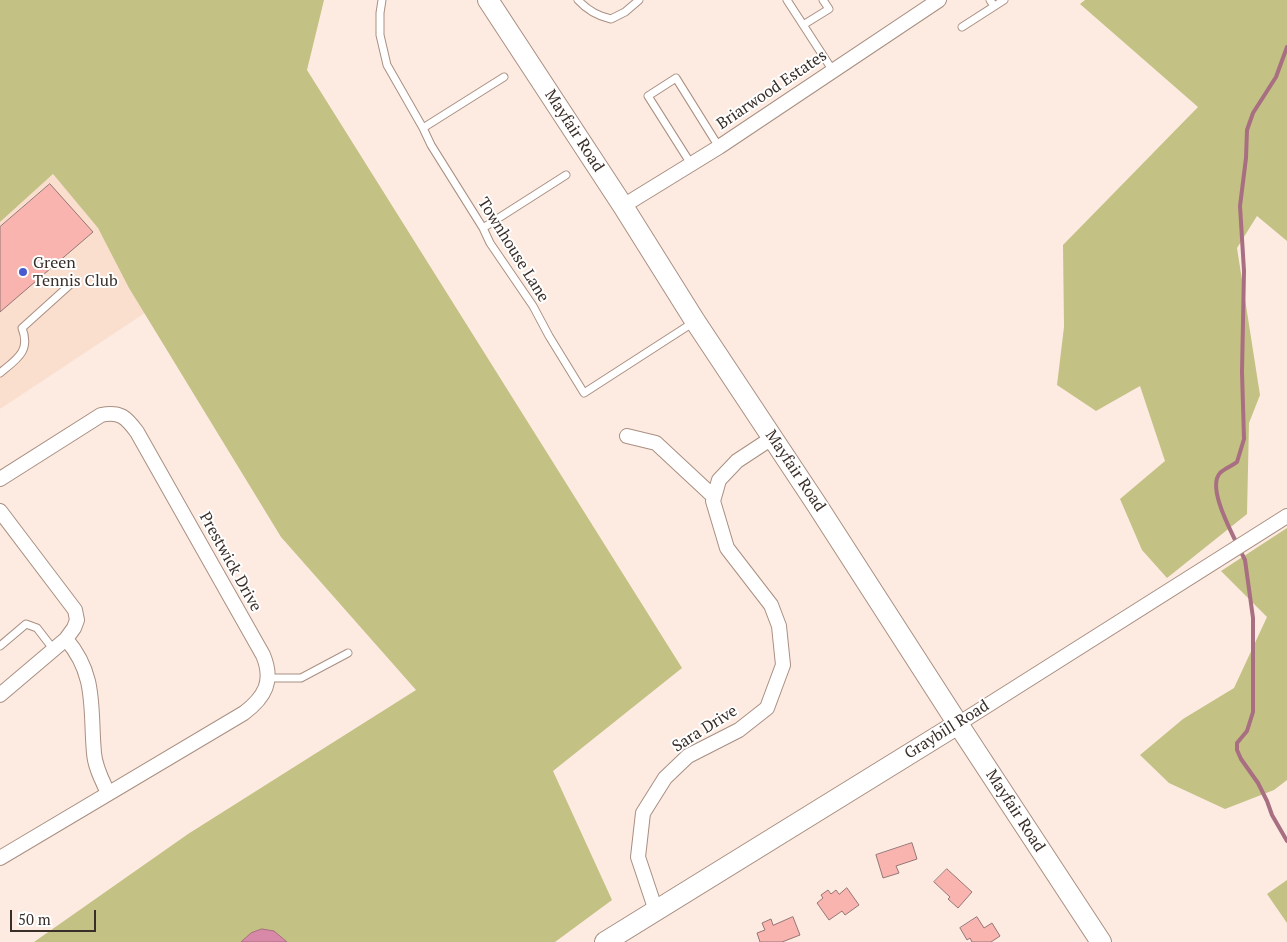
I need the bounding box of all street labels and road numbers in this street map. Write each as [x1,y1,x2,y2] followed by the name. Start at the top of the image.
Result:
[713,46,831,134] street label: Briarwood Estates
[540,86,608,176] street label: Mayfair Road
[473,194,553,306] street label: Townhouse Lane
[761,427,829,515] street label: Mayfair Road
[195,509,265,615] street label: Prestwick Drive
[901,696,993,764] street label: Graybill Road
[669,702,741,756] street label: Sara Drive
[981,766,1049,856] street label: Mayfair Road

